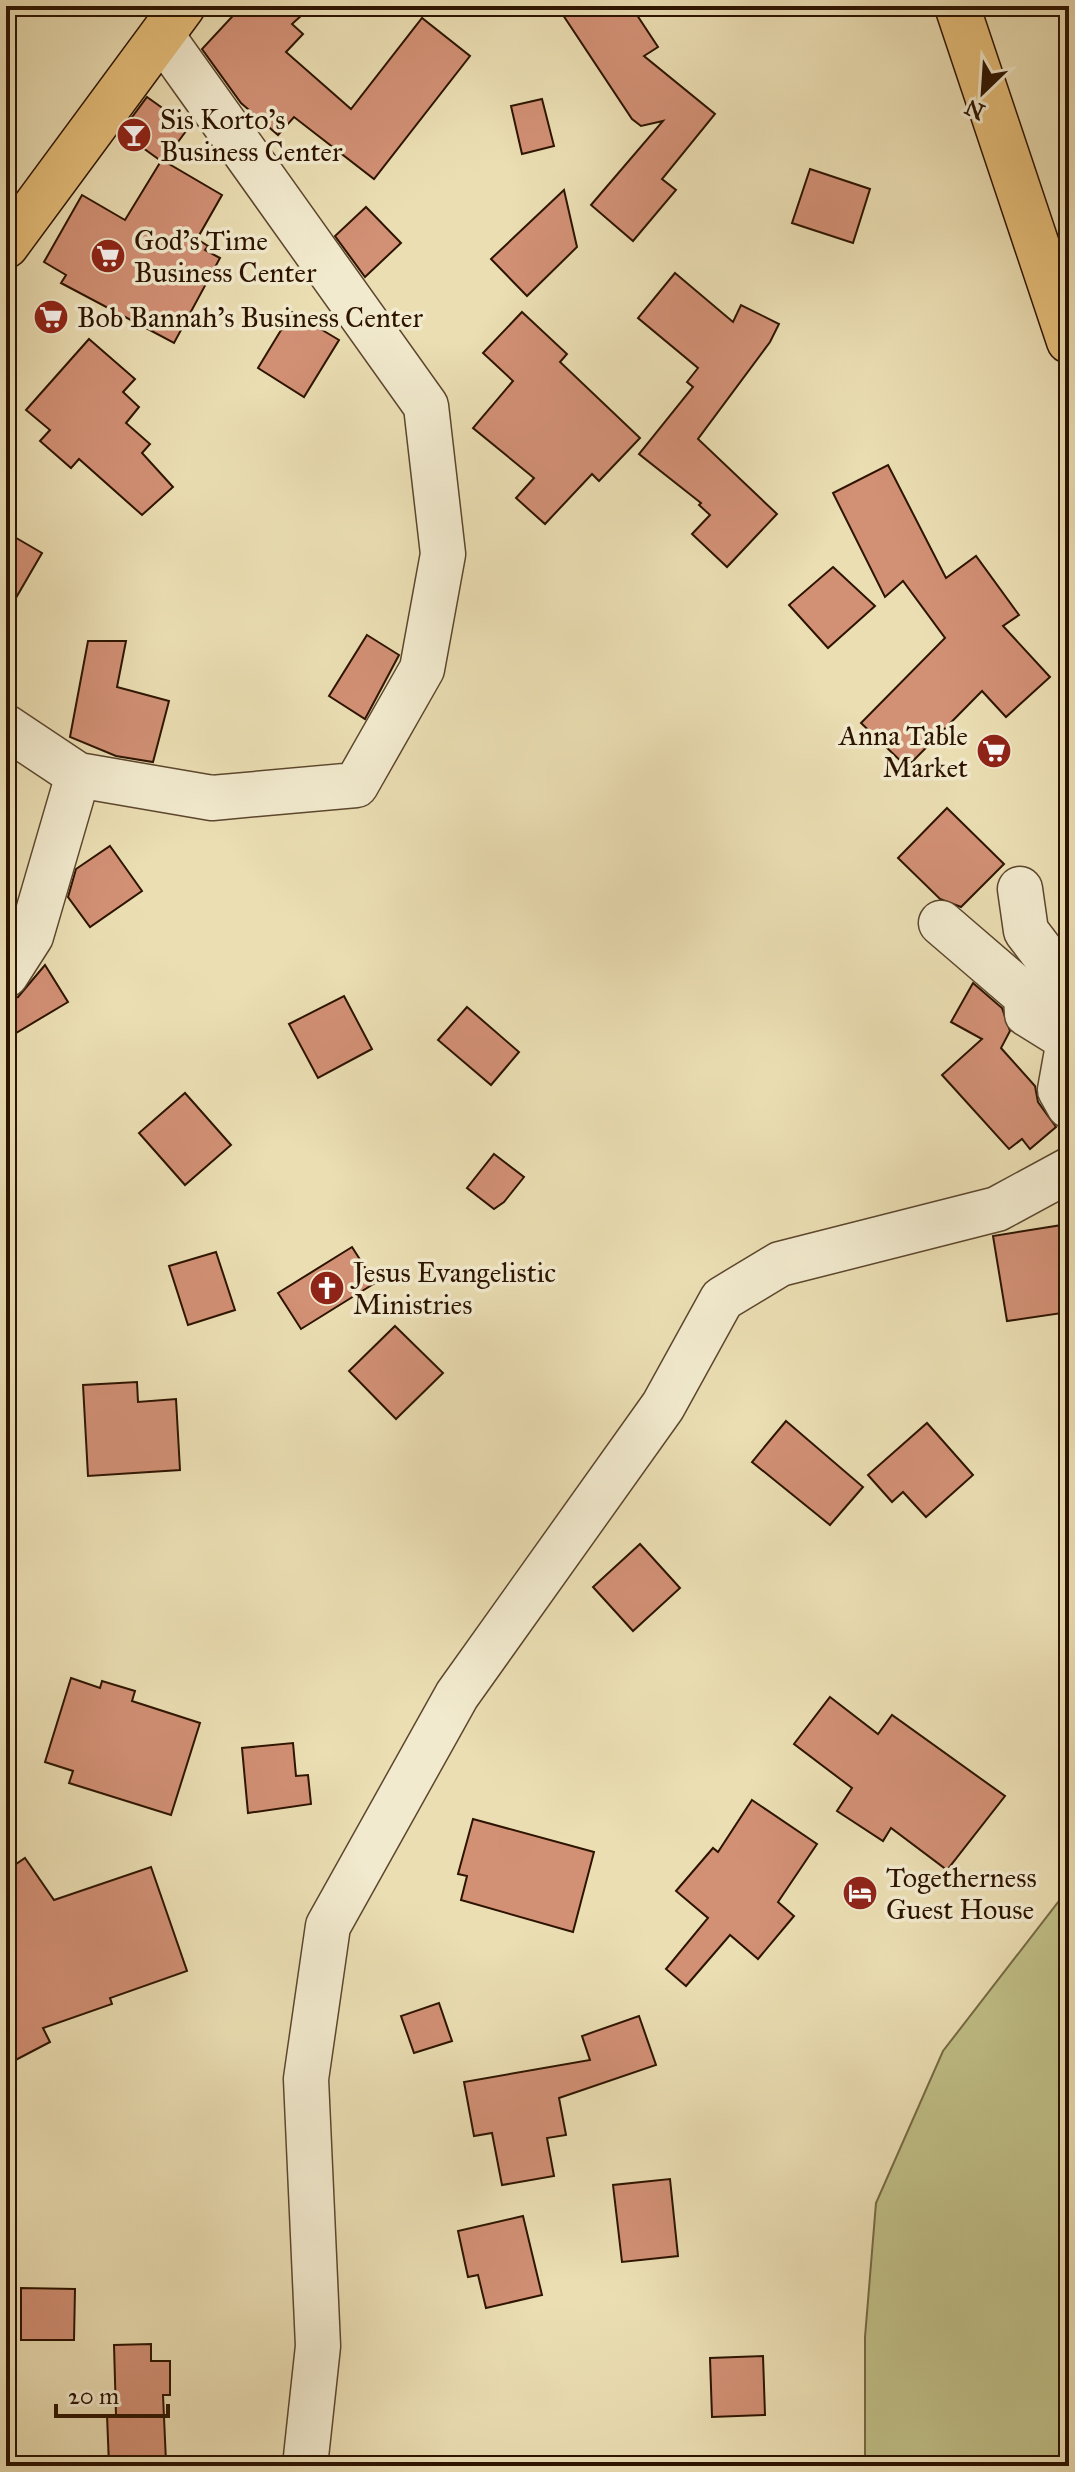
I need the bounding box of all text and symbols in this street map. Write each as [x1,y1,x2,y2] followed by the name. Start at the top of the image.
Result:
[943,52,1023,132] north arrow
[960,93,989,126] text: N
[160,102,343,169] place label: Sis Korto's Business Center
[115,116,153,154] bar icon: Sis Korto's Business Center
[134,223,317,290] place label: God's Time Business Center
[89,237,127,275] supermarket icon: God's Time Business Center
[32,298,70,336] supermarket icon: Bob Bannah's Business Center
[77,300,423,335] place label: Bob Bannah's Business Center
[838,718,968,785] place label: Anna Table Market
[975,732,1013,770] supermarket icon: Anna Table Market
[350,1255,556,1322] place label: Jesus Evangelistic Ministries
[308,1269,346,1307] church icon: Jesus Evangelistic Ministries
[886,1860,1037,1927] place label: Togetherness Guest House
[841,1874,879,1912] hotel icon: Togetherness Guest House
[56,2368,168,2418] scale bar
[68,2381,119,2411] text: 20 m

